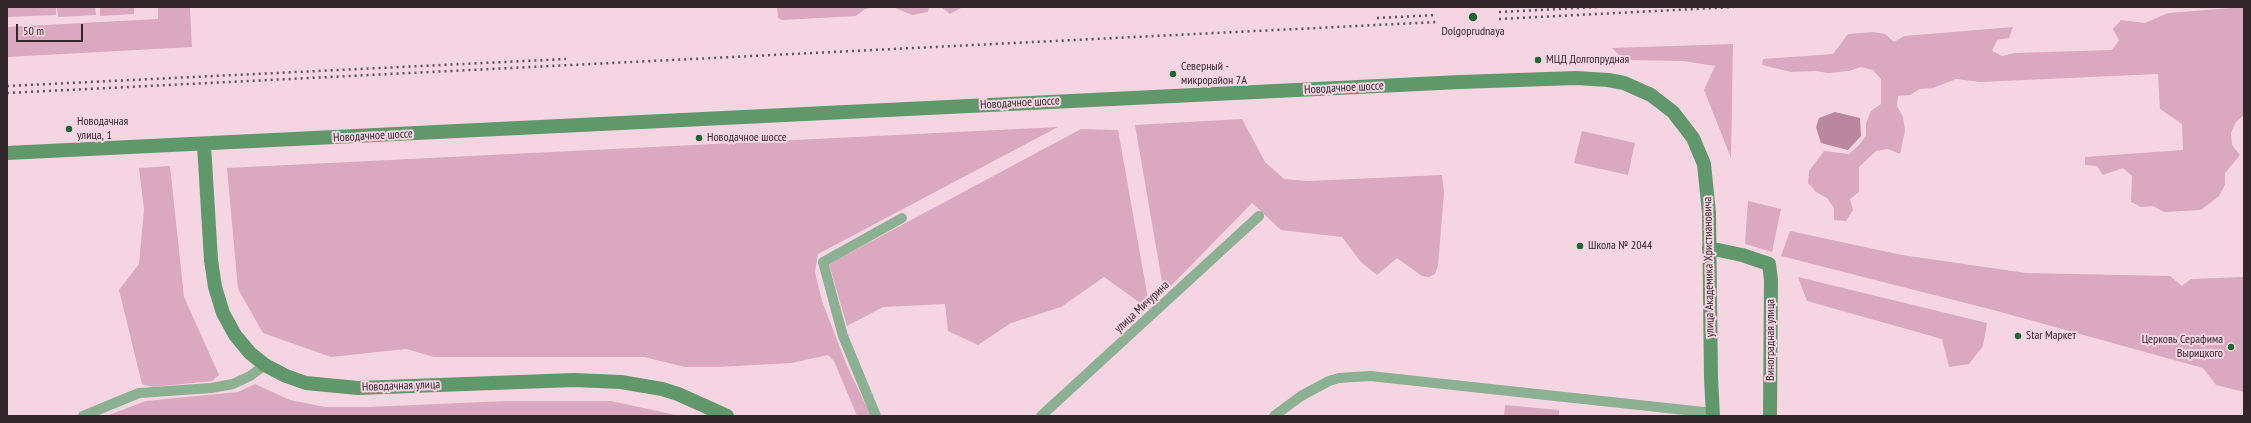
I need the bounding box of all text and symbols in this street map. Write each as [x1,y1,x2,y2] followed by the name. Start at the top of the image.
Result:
[1467,11,1479,23] marker: Dolgoprudnaya
[18,16,85,42] scale bar
[23,23,44,38] text: 50 m
[1442,25,1504,39] place label: Dolgoprudnaya
[1546,53,1629,67] place label: МЦД Долгопрудная
[1533,55,1543,65] marker: МЦД Долгопрудная
[1181,60,1247,88] place label: Северный - микрорайон 7А
[1168,69,1178,79] marker: Северный - микрорайон 7А
[1304,79,1384,97] street label: Новодачное шоссе
[980,94,1060,112] street label: Новодачное шоссе
[77,115,128,143] place label: Новодачная улица, 1
[64,124,74,134] marker: Новодачная улица, 1
[333,127,413,145] street label: Новодачное шоссе
[707,131,787,145] place label: Новодачное шоссе
[694,133,704,143] marker: Новодачное шоссе
[1701,197,1717,337] street label: улица Академика Христиановича
[1588,239,1652,253] place label: Школа № 2044
[1575,241,1585,251] marker: Школа № 2044
[1112,278,1172,336] street label: улица Мичурина
[1764,299,1778,381] street label: Виноградная улица
[2026,329,2076,343] place label: Star Маркет
[2013,331,2023,341] marker: Star Маркет
[2142,333,2223,361] place label: Церковь Серафима Вырицкого
[2226,342,2236,352] marker: Церковь Серафима Вырицкого
[362,377,440,395] street label: Новодачная улица

